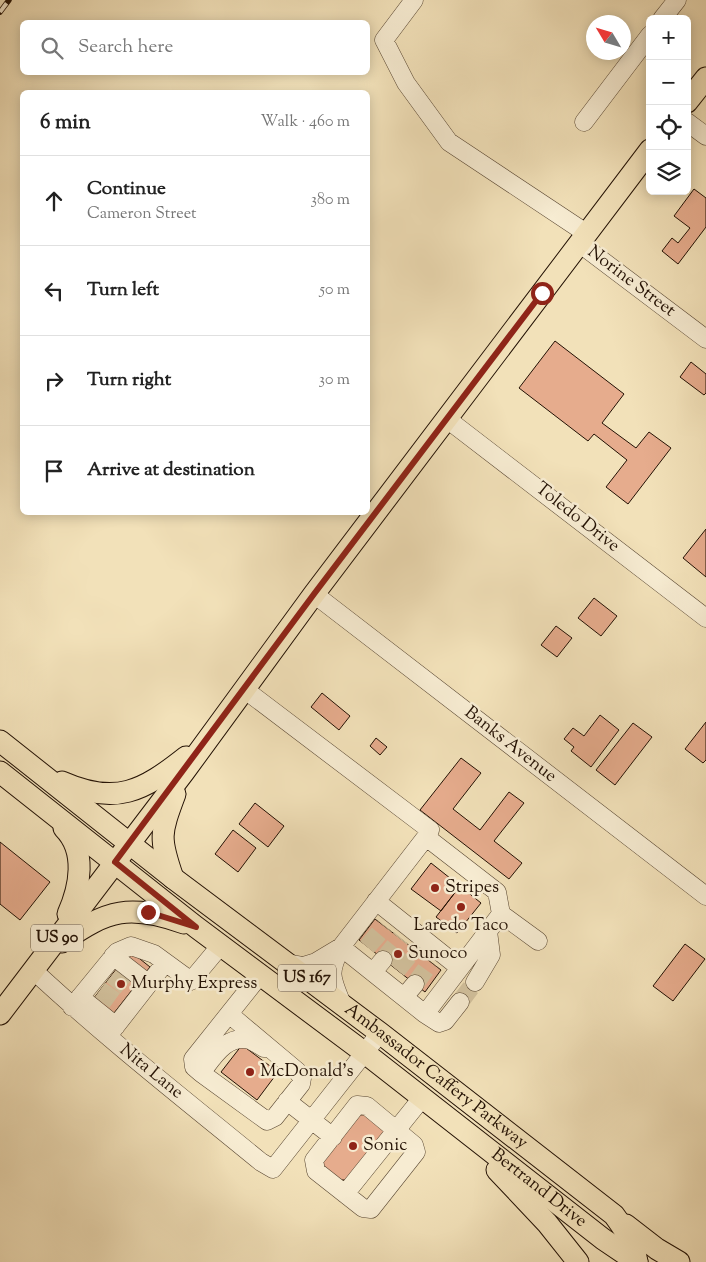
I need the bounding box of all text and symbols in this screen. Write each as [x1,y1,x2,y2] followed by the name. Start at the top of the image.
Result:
[586,15,631,60] north arrow
[646,15,691,195] map controls
[646,15,691,60] button: +
[20,20,370,75] search box
[38,34,66,62] icon: search
[78,34,173,61] text: Search here
[646,60,691,105] button: −
[646,105,691,150] button: locate
[40,108,91,138] text: 6 min
[261,111,350,134] text: Walk · 460 m
[646,150,691,195] button: layers
[87,176,166,203] text: Continue
[40,187,68,215] icon: ahead
[310,189,350,212] text: 380 m
[87,203,197,226] text: Cameron Street
[581,240,681,324] street label: Norine Street
[40,277,68,305] icon: left
[87,277,159,304] text: Turn left
[319,279,350,302] text: 50 m
[531,282,554,305] route start
[40,367,68,395] icon: right
[87,367,171,394] text: Turn right
[319,369,350,392] text: 30 m
[40,457,68,485] icon: arrive
[87,457,255,484] text: Arrive at destination
[529,477,625,559] street label: Toledo Drive
[458,701,562,789] street label: Banks Avenue
[445,875,499,901] place label: Stripes
[429,882,441,894] marker: Stripes
[137,901,160,924] route end
[455,901,467,913] marker: Laredo Taco
[414,913,509,939] place label: Laredo Taco
[31,924,83,951] road number: US 90
[408,941,468,967] place label: Sunoco
[392,948,404,960] marker: Sunoco
[278,964,336,991] road number: US 167
[131,971,257,997] place label: Murphy Express
[115,978,127,990] marker: Murphy Express
[338,997,533,1156] street label: Ambassador Caffery Parkway
[113,1038,189,1106] street label: Nita Lane
[260,1059,354,1085] place label: McDonald's
[244,1066,256,1078] marker: McDonald's
[363,1133,407,1159] place label: Sonic
[347,1140,359,1152] marker: Sonic
[485,1143,592,1234] street label: Bertrand Drive

